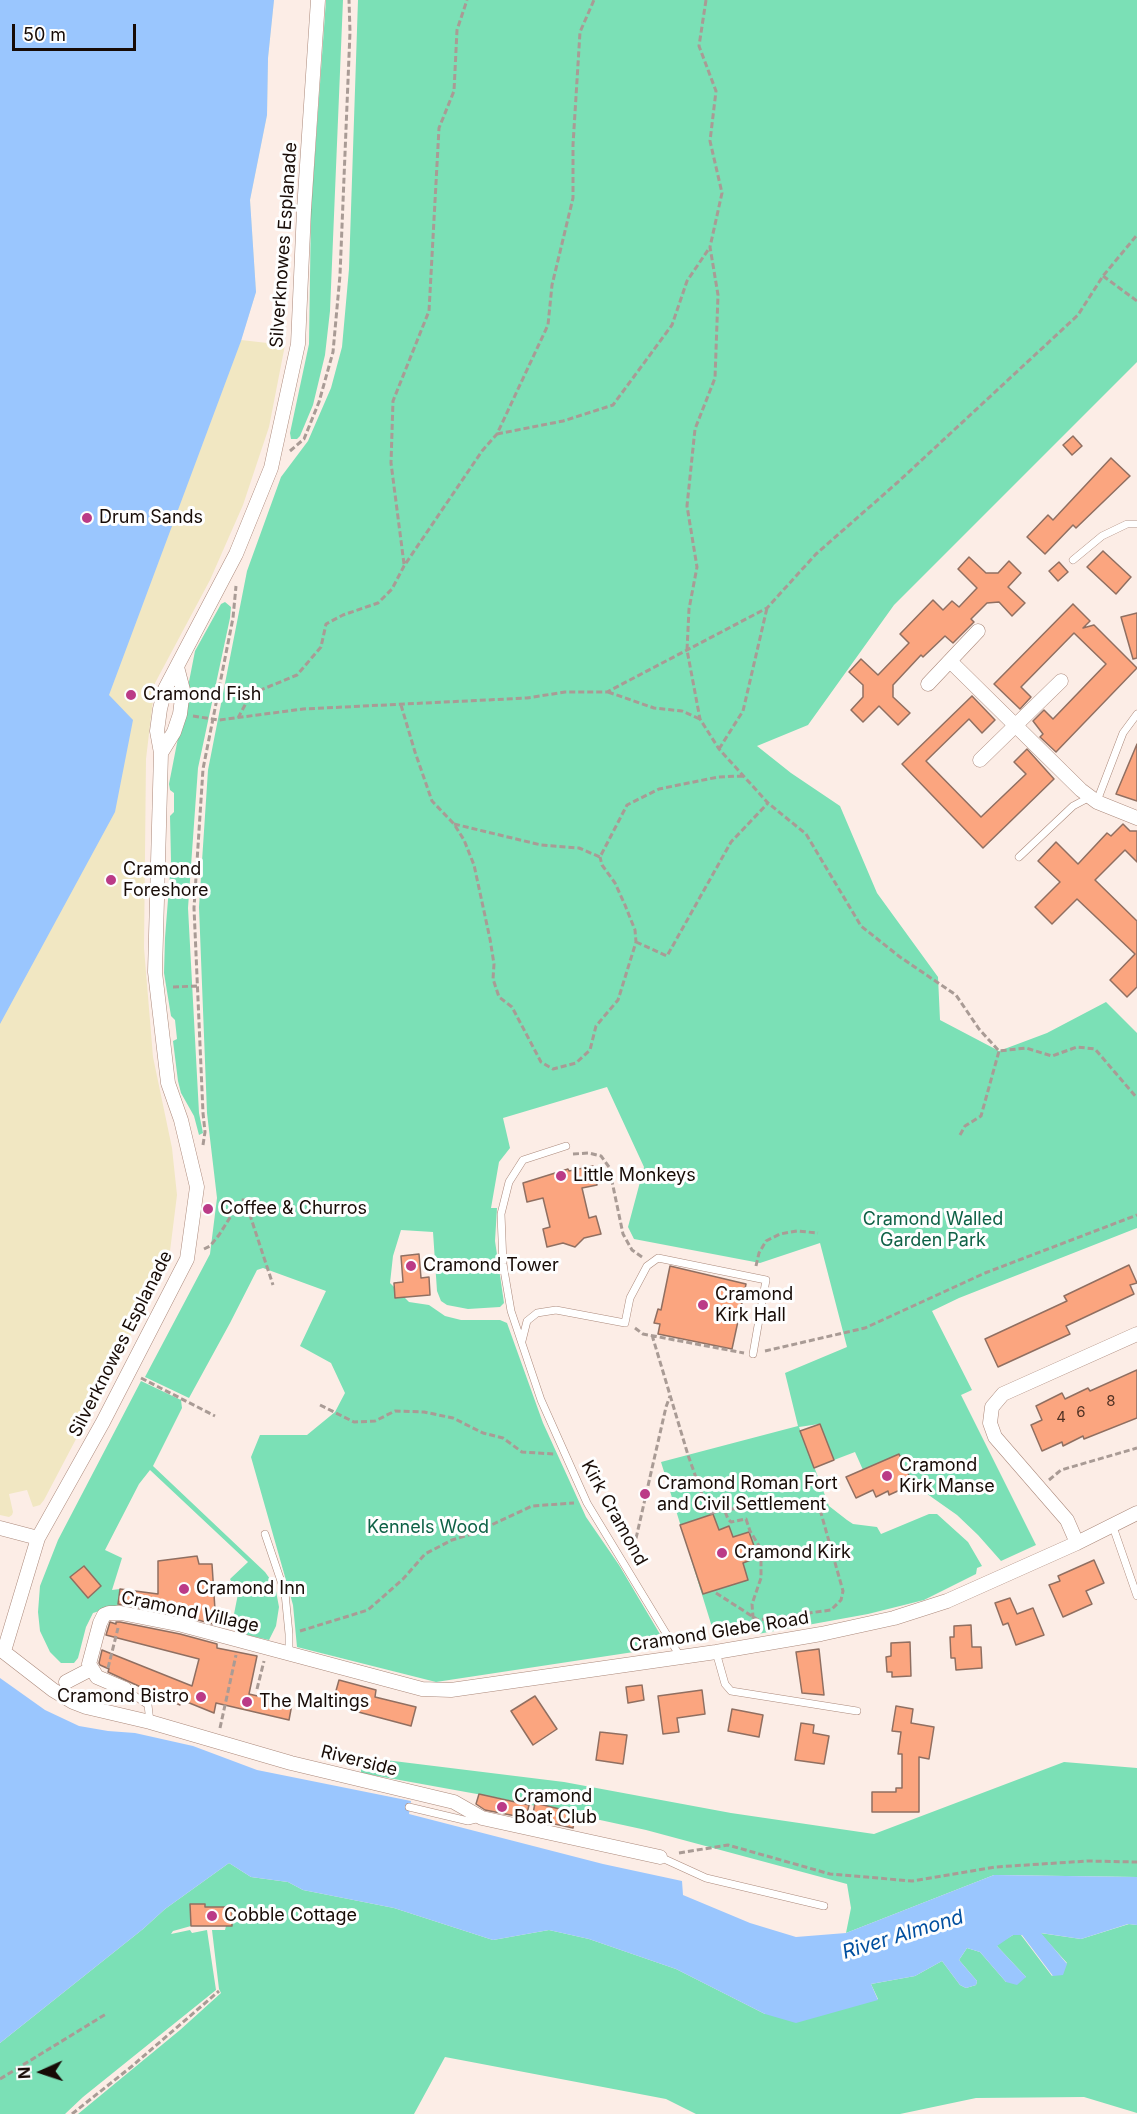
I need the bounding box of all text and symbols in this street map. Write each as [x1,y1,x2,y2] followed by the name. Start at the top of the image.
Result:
[15,12,140,50] scale bar
[23,24,66,45] text: 50 m
[266,141,302,349] street label: Silverknowes Esplanade
[99,507,203,529] place label: Drum Sands
[80,511,94,525] marker: Drum Sands
[143,684,261,706] place label: Cramond Fish
[124,688,138,702] marker: Cramond Fish
[123,859,209,902] place label: Cramond Foreshore
[104,873,118,887] marker: Cramond Foreshore
[573,1165,696,1187] place label: Little Monkeys
[554,1169,568,1183] marker: Little Monkeys
[220,1198,367,1220] place label: Coffee & Churros
[201,1202,215,1216] marker: Coffee & Churros
[863,1209,1003,1252] park label: Cramond Walled Garden Park
[65,1247,177,1441] street label: Silverknowes Esplanade
[423,1255,559,1277] place label: Cramond Tower
[404,1259,418,1273] marker: Cramond Tower
[715,1284,793,1326] place label: Cramond Kirk Hall
[696,1298,710,1312] marker: Cramond Kirk Hall
[1106,1392,1116,1410] house number: 8
[1076,1403,1086,1421] house number: 6
[1056,1408,1066,1426] house number: 4
[899,1455,995,1498] place label: Cramond Kirk Manse
[576,1457,652,1569] street label: Kirk Cramond
[880,1469,894,1483] marker: Cramond Kirk Manse
[657,1473,838,1516] place label: Cramond Roman Fort and Civil Settlement
[638,1487,652,1501] marker: Cramond Roman Fort and Civil Settlement
[367,1517,489,1539] park label: Kennels Wood
[734,1542,851,1564] place label: Cramond Kirk
[715,1546,729,1560] marker: Cramond Kirk
[196,1578,305,1600] place label: Cramond Inn
[177,1582,191,1596] marker: Cramond Inn
[119,1587,261,1637] street label: Cramond Village
[628,1607,810,1657] street label: Cramond Glebe Road
[57,1686,189,1708] place label: Cramond Bistro
[194,1690,208,1704] marker: Cramond Bistro
[259,1691,369,1713] place label: The Maltings
[240,1695,254,1709] marker: The Maltings
[318,1741,400,1781] street label: Riverside
[514,1786,597,1828] place label: Cramond Boat Club
[495,1800,509,1814] marker: Cramond Boat Club
[224,1905,357,1927] place label: Cobble Cottage
[839,1905,967,1965] water label: River Almond
[205,1909,219,1923] marker: Cobble Cottage
[12,2042,72,2102] north arrow
[14,2066,34,2080] text: N

